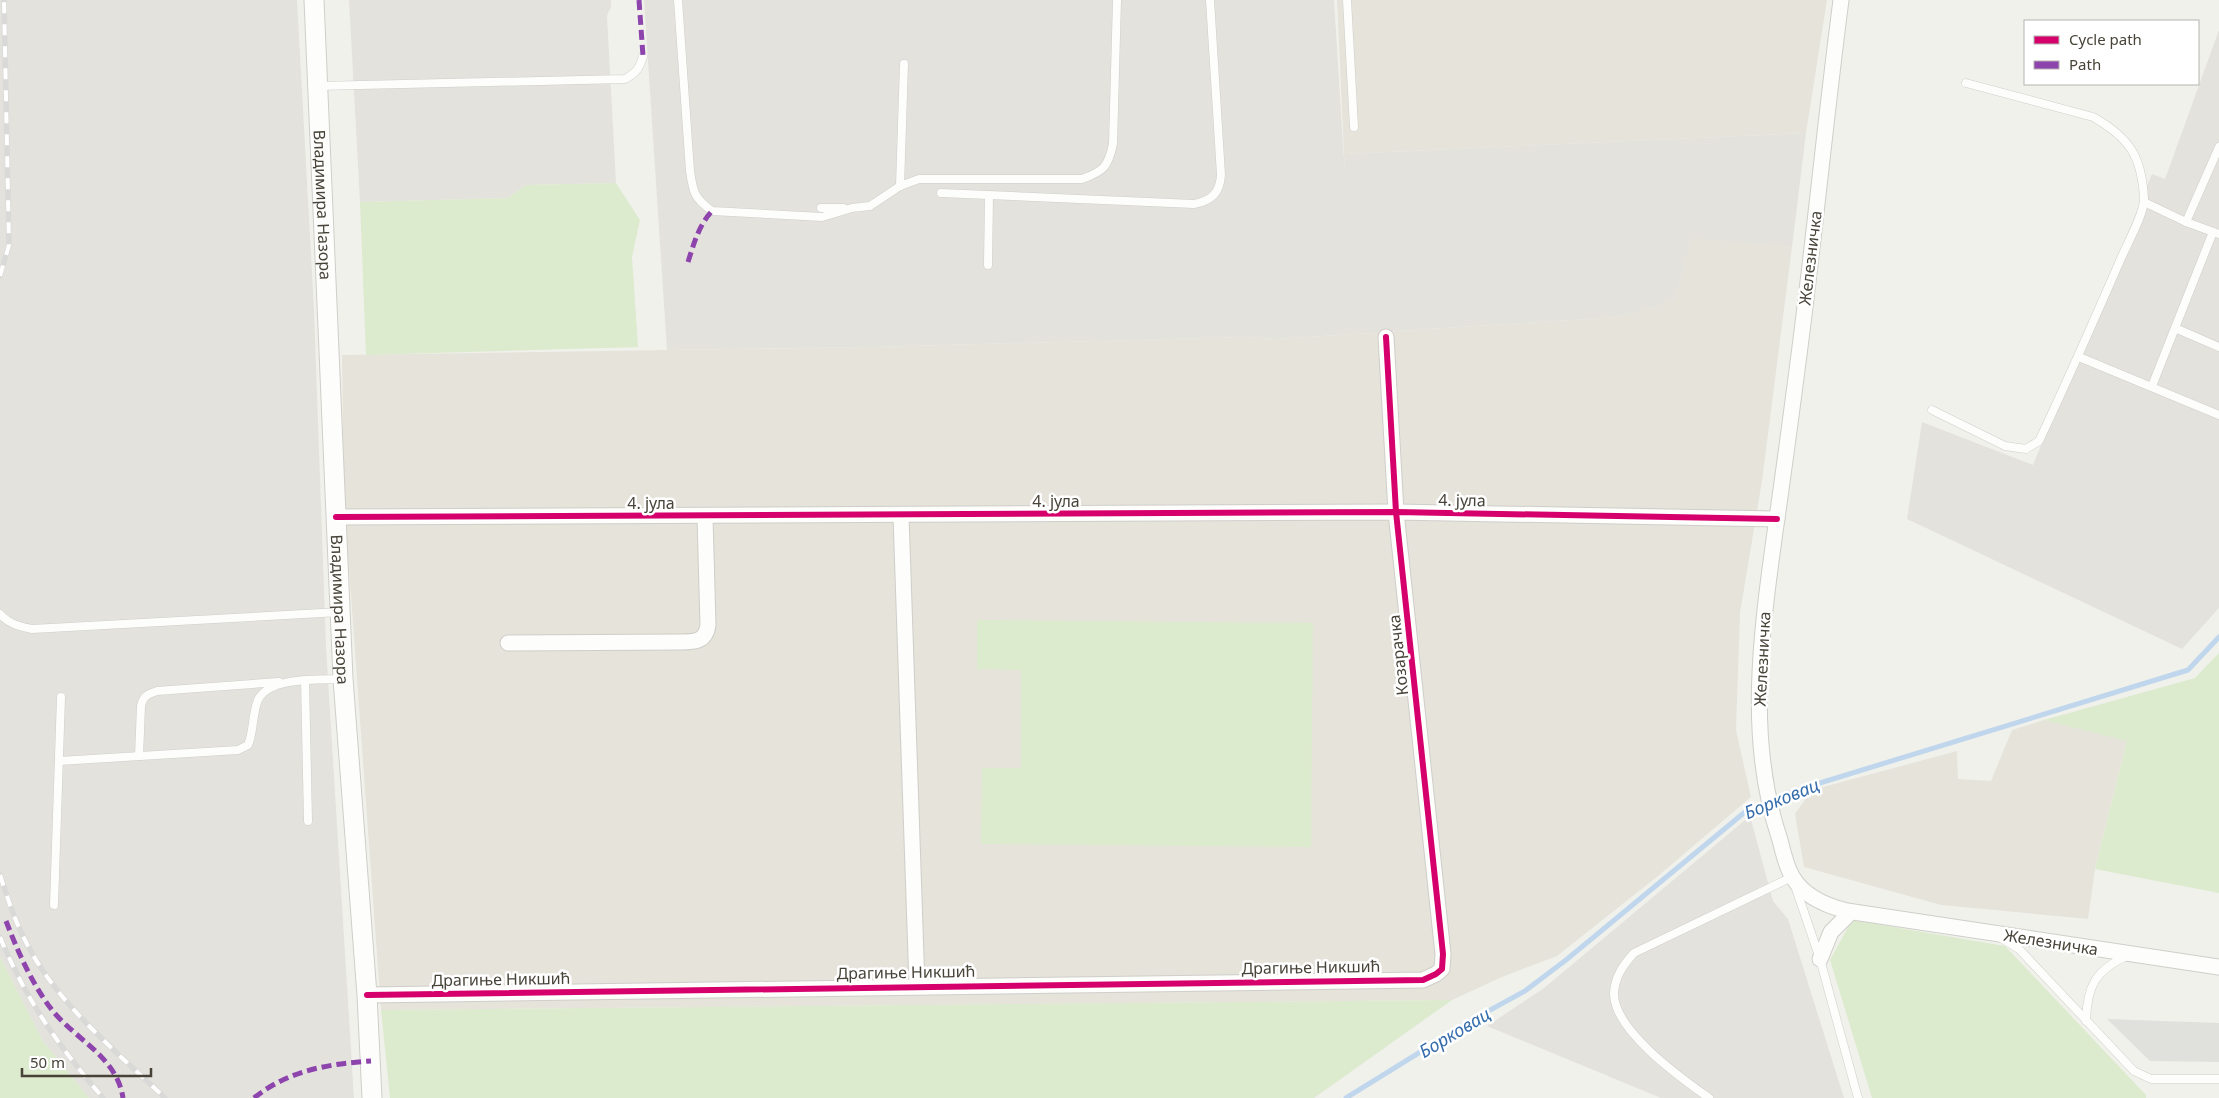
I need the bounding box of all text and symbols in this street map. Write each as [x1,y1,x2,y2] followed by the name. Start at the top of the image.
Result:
[2024,20,2199,85] legend
[2069,29,2142,49] text: Cycle path
[2069,54,2101,74] text: Path
[309,129,337,280] street label: Владимира Назора
[1793,209,1827,307] street label: Железничка
[1438,489,1486,511] street label: 4. јула
[1032,490,1080,512] street label: 4. јула
[627,492,675,514] street label: 4. јула
[326,534,354,685] street label: Владимира Назора
[1749,611,1775,707] street label: Железничка
[1383,614,1413,696] street label: Козарачка
[1740,772,1823,824] water label: Борковац
[2002,924,2100,960] street label: Железничка
[1241,955,1381,979] street label: Драгиње Никшић
[836,960,976,984] street label: Драгиње Никшић
[431,967,571,991] street label: Драгиње Никшић
[1414,1001,1495,1063] water label: Борковац
[22,1046,151,1078] scale bar
[30,1052,65,1072] text: 50 m

